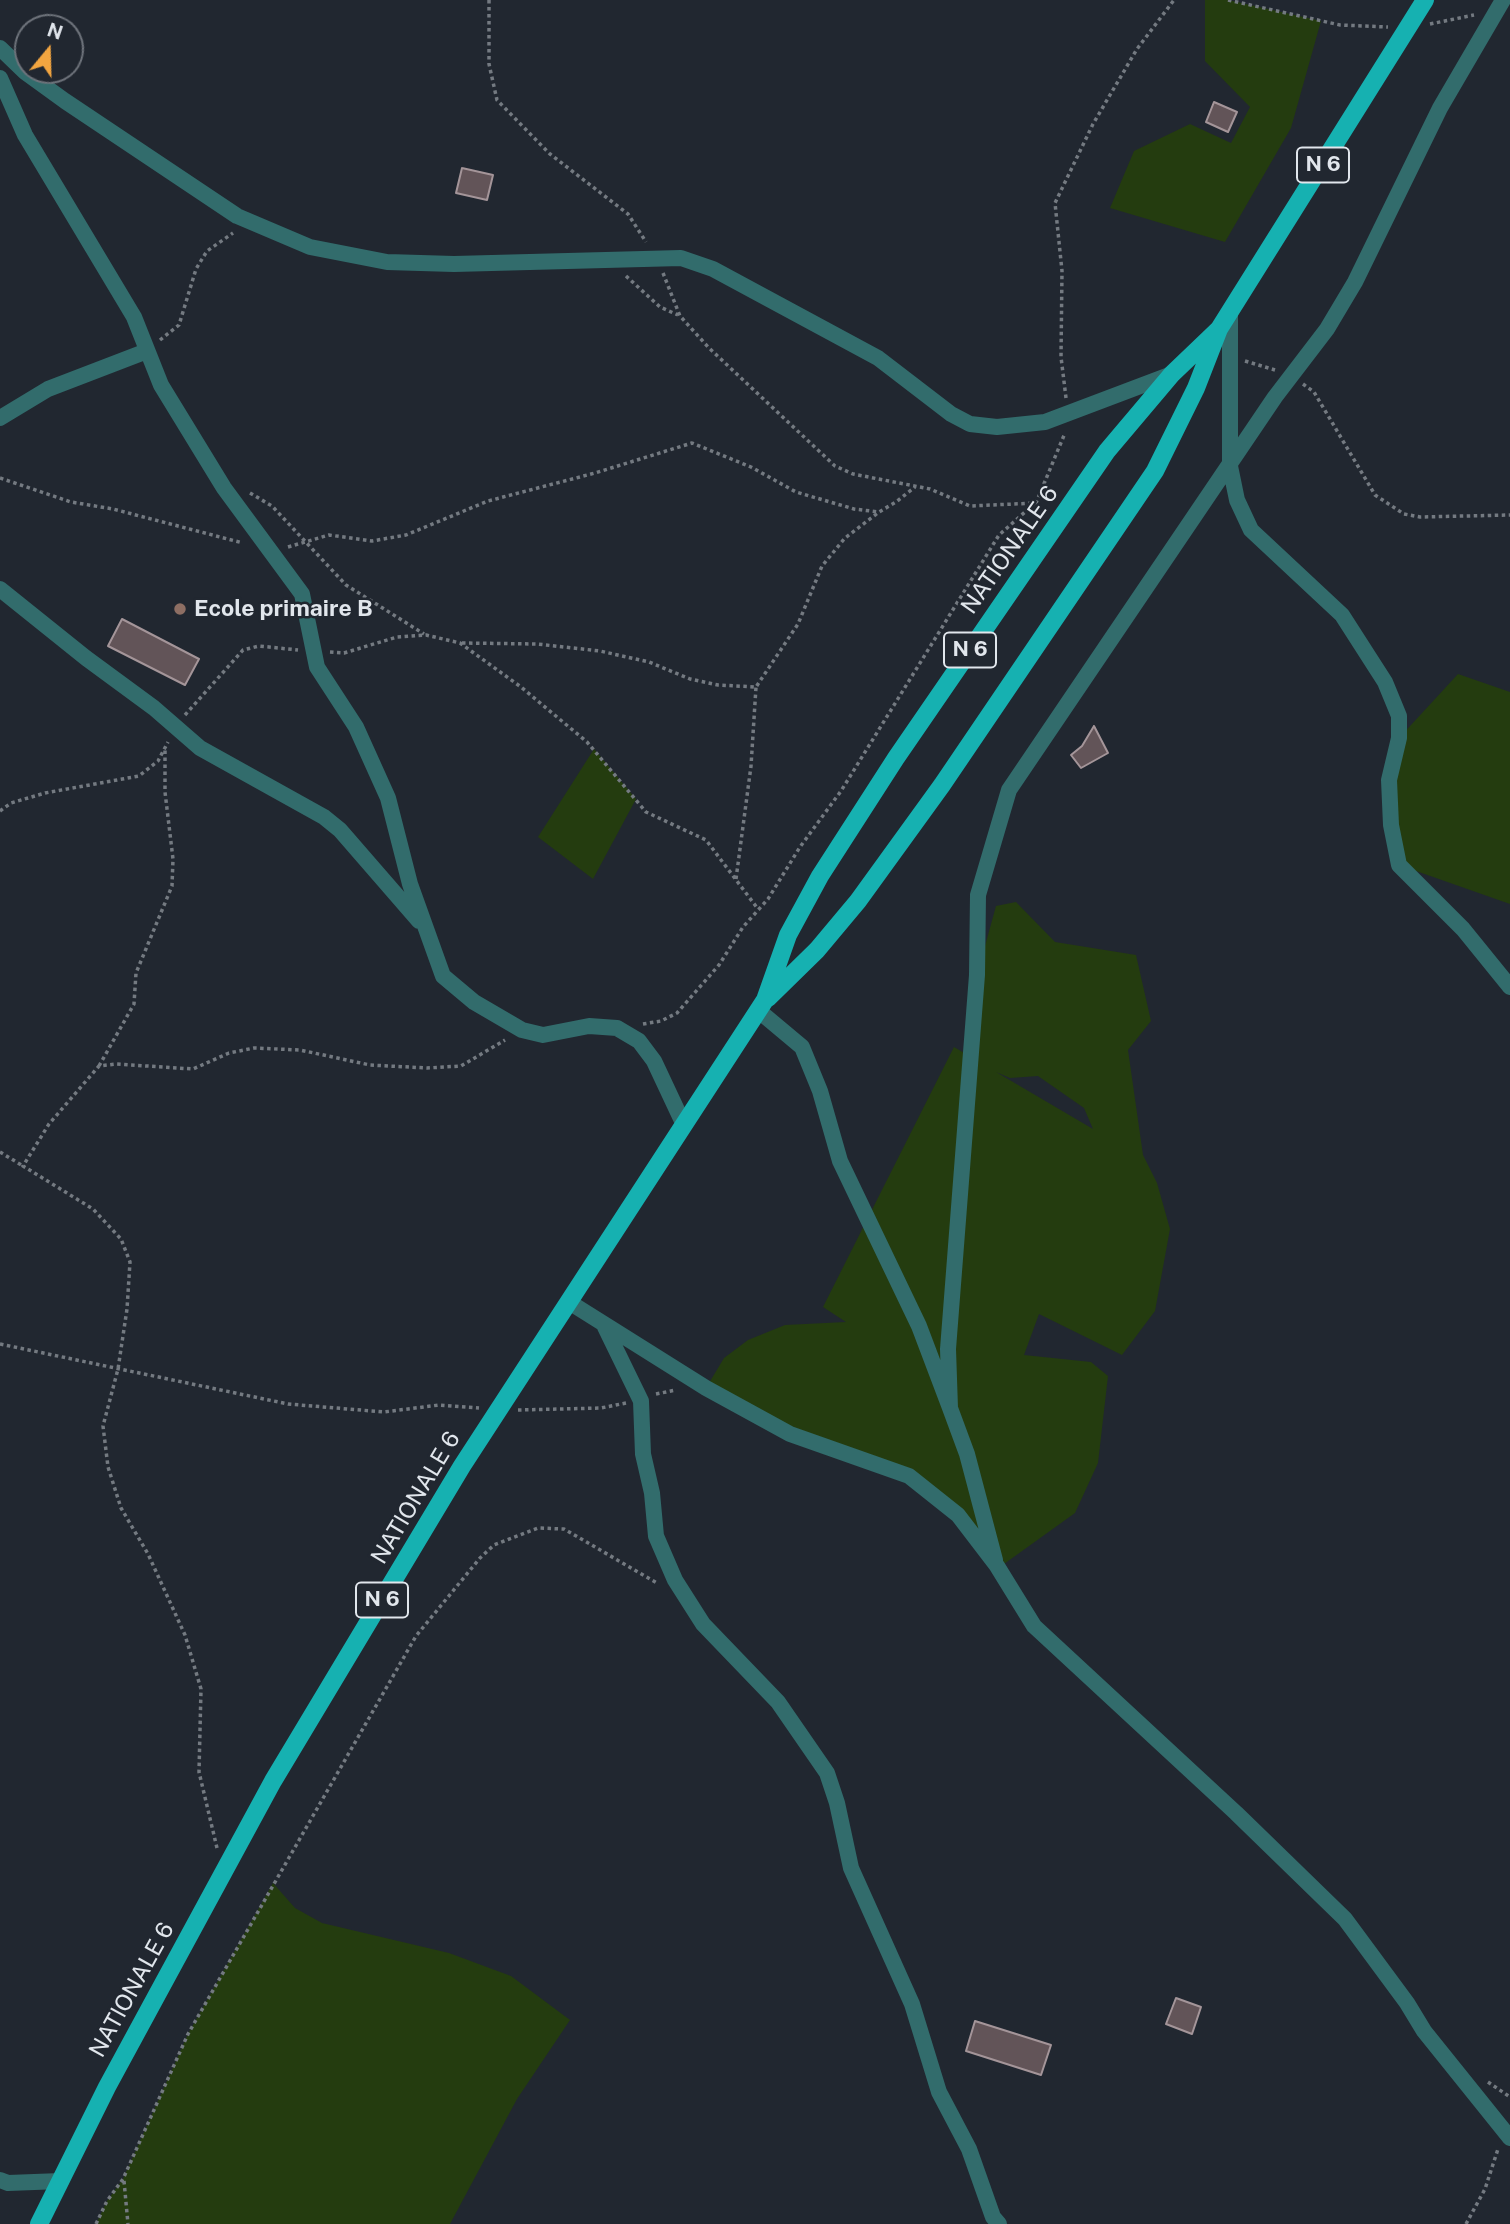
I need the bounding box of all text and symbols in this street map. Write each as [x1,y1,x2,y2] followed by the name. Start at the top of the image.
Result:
[14,14,84,84] north arrow
[45,18,66,44] text: N
[1297,148,1349,182] road number: N 6
[956,481,1064,619] street label: NATIONALE 6
[194,595,373,623] place label: Ecole primaire B
[172,601,188,617] marker: Ecole primaire B
[944,632,996,668] road number: N 6
[366,1427,466,1569] street label: NATIONALE 6
[356,1582,408,1618] road number: N 6
[84,1918,180,2062] street label: NATIONALE 6

